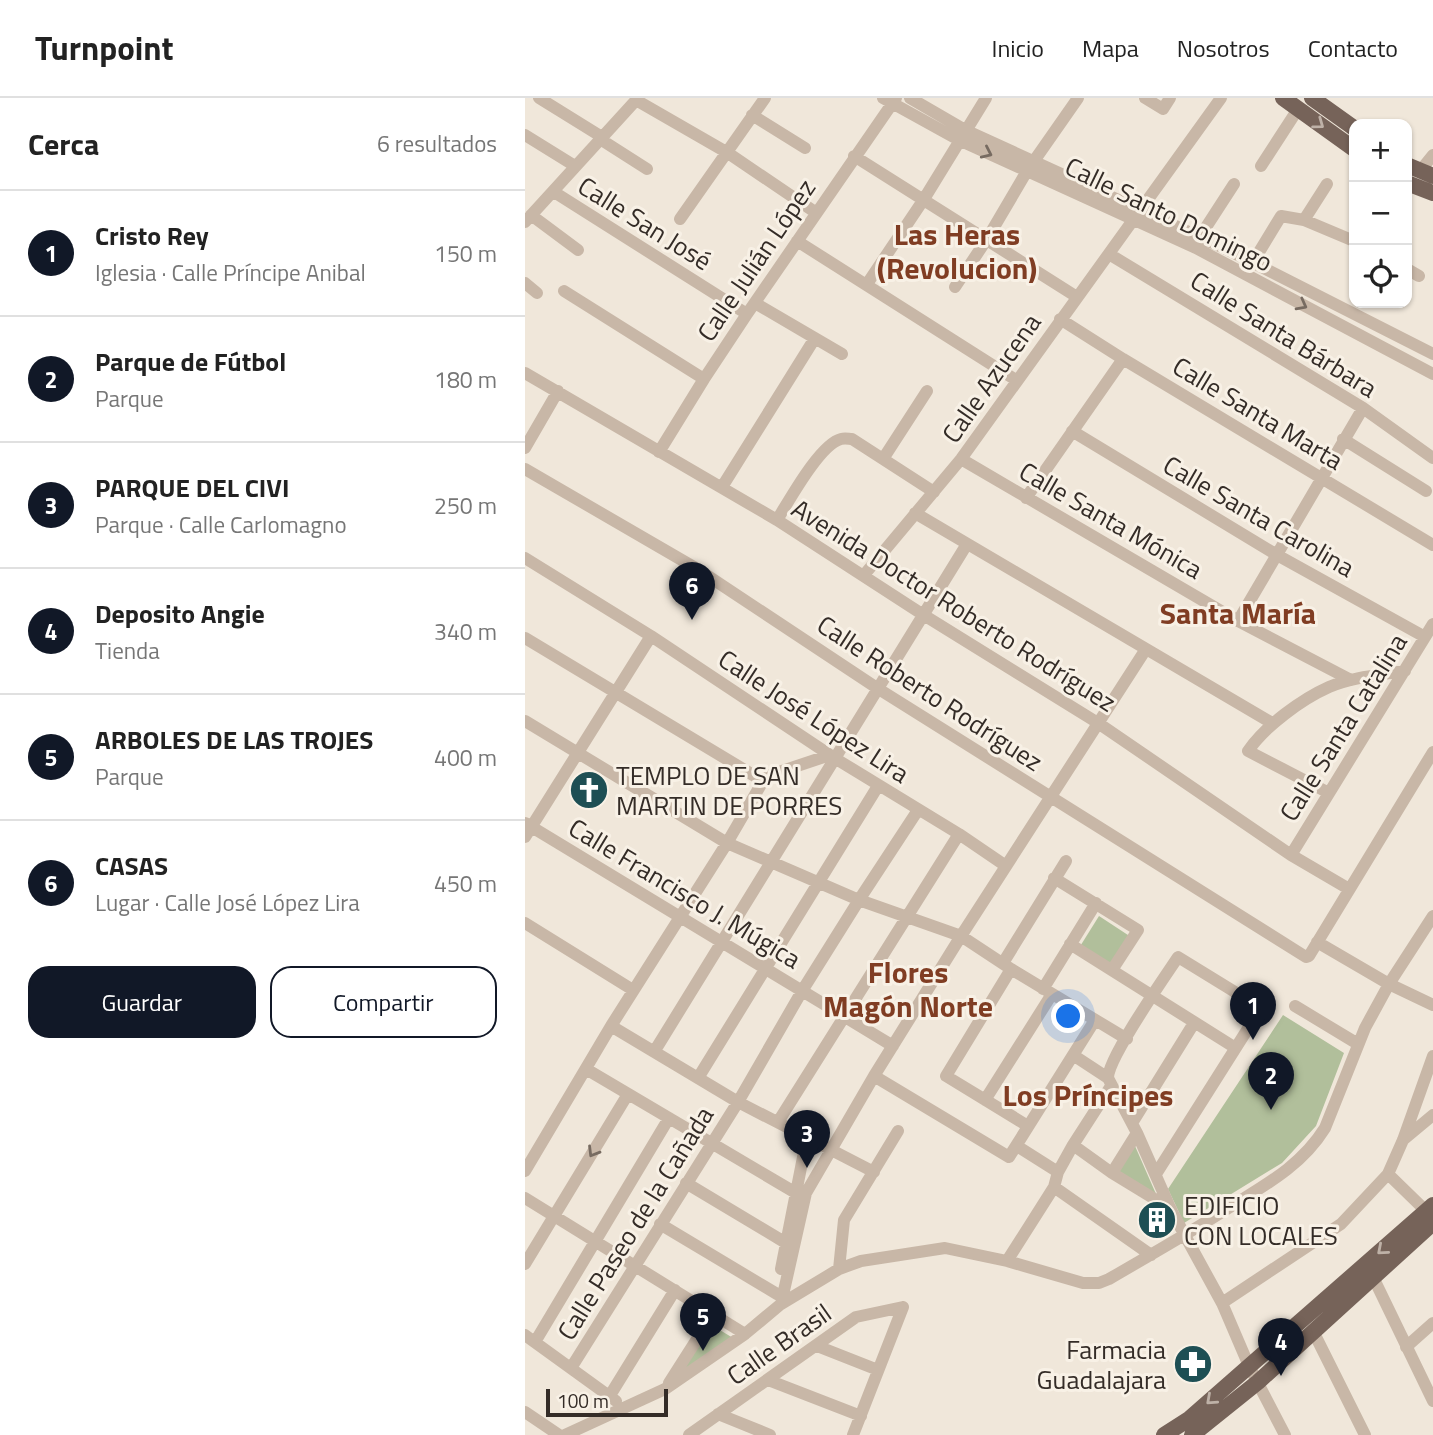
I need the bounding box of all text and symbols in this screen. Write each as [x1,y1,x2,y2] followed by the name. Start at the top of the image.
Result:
[35,23,174,73] text: Turnpoint
[992,30,1044,66] text: Inicio
[1082,30,1139,66] text: Mapa
[1177,30,1270,66] text: Nosotros
[1308,30,1398,66] text: Contacto
[1311,115,1323,128] one-way arrow
[1349,119,1412,308] map controls
[1349,119,1412,182] button: +
[28,121,99,167] text: Cerca
[377,126,497,161] text: 6 resultados
[980,145,992,159] one-way arrow
[1059,147,1279,281] street label: Calle Santo Domingo
[571,166,719,280] street label: Calle San José
[687,171,825,349] street label: Calle Julián López
[1349,182,1412,245] button: −
[877,211,1037,291] district label: Las Heras (Revolucion)
[95,216,209,255] text: Cristo Rey
[45,236,57,271] text: 1
[434,236,497,271] text: 150 m
[1349,245,1412,308] button: locate
[95,255,366,290] text: Iglesia · Calle Príncipe Anibal
[1183,261,1385,407] street label: Calle Santa Bárbara
[1295,297,1307,310] one-way arrow
[932,305,1050,451] street label: Calle Azucena
[95,342,286,381] text: Parque de Fútbol
[1165,347,1351,479] street label: Calle Santa Marta
[45,362,57,397] text: 2
[434,362,497,397] text: 180 m
[95,381,164,416] text: Parque
[1156,445,1362,587] street label: Calle Santa Carolina
[1012,452,1210,588] street label: Calle Santa Mónica
[95,468,289,507] text: PARQUE DEL CIVI
[45,488,57,523] text: 3
[434,488,497,523] text: 250 m
[784,489,1124,721] street label: Avenida Doctor Roberto Rodríguez
[95,507,347,542] text: Parque · Calle Carlomagno
[669,562,715,620] pin: 6
[1160,590,1316,636] district label: Santa María
[95,594,265,633] text: Deposito Angie
[810,605,1050,781] street label: Calle Roberto Rodríguez
[45,614,57,649] text: 4
[434,614,497,649] text: 340 m
[1270,626,1416,828] street label: Calle Santa Catalina
[95,633,160,668] text: Tienda
[711,640,917,792] street label: Calle José López Lira
[95,720,373,759] text: ARBOLES DE LAS TROJES
[45,740,57,775] text: 5
[434,740,497,775] text: 400 m
[616,756,842,825] place label: TEMPLO DE SAN MARTIN DE PORRES
[95,759,164,794] text: Parque
[568,769,610,811] church icon: TEMPLO DE SAN MARTIN DE PORRES
[561,808,809,978] street label: Calle Francisco J. Múgica
[95,846,168,885] text: CASAS
[45,866,57,901] text: 6
[434,866,497,901] text: 450 m
[95,885,360,920] text: Lugar · Calle José López Lira
[823,949,993,1029] district label: Flores Magón Norte
[28,966,256,1038] button: Guardar
[270,966,497,1038] button: Compartir
[1230,982,1276,1040] pin: 1
[1051,999,1085,1033] your location
[1248,1052,1294,1110] pin: 2
[1003,1072,1173,1118] district label: Los Príncipes
[547,1098,723,1348] street label: Calle Paseo de la Cañada
[784,1110,830,1168] pin: 3
[589,1145,602,1158] one-way arrow
[1184,1186,1338,1255] place label: EDIFICIO CON LOCALES
[1136,1199,1178,1241] building icon: EDIFICIO CON LOCALES
[1377,1242,1390,1254] one-way arrow
[680,1293,726,1351] pin: 5
[719,1294,839,1394] street label: Calle Brasil
[1258,1318,1304,1376] pin: 4
[1037,1330,1166,1399] place label: Farmacia Guadalajara
[1172,1343,1214,1385] pharmacy icon: Farmacia Guadalajara
[546,1386,669,1418] scale bar
[557,1386,609,1415] text: 100 m
[1206,1392,1219,1404] one-way arrow

